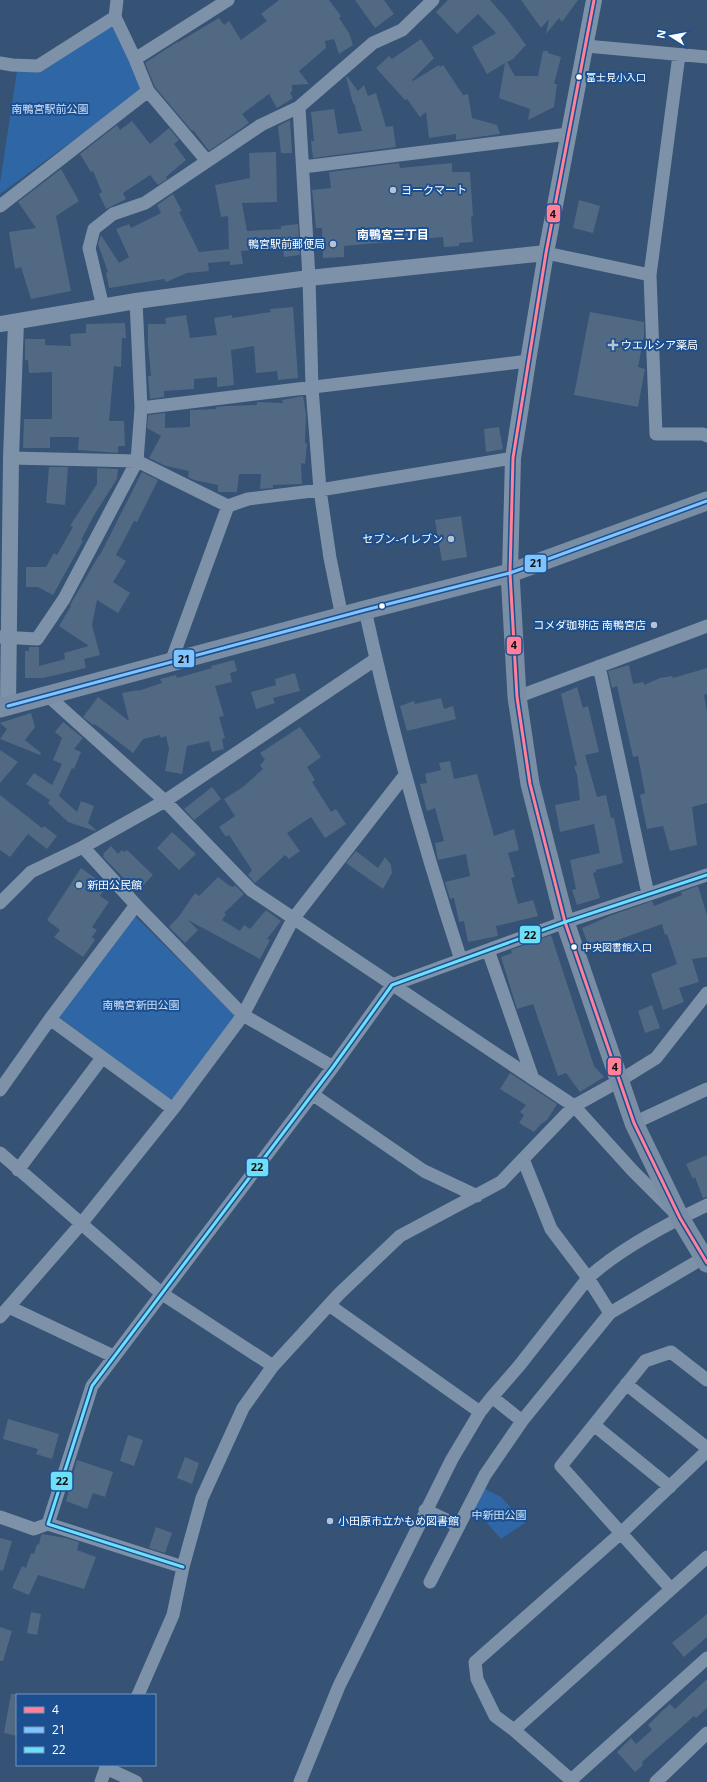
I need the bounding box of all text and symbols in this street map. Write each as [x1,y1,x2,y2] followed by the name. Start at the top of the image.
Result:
[651,16,691,56] north arrow
[652,28,669,40] text: N
[586,70,646,84] place label: 富士見小入口
[574,72,584,82] marker: 富士見小入口
[12,101,89,116] park label: 南鴨宮駅前公園
[401,182,467,197] place label: ヨークマート
[388,185,398,195] marker: ヨークマート
[546,204,561,223] line badge: 4
[550,206,557,221] text: 4
[357,226,429,243] district label: 南鴨宮三丁目
[248,236,325,251] place label: 鴨宮駅前郵便局
[328,239,338,249] marker: 鴨宮駅前郵便局
[621,337,698,352] place label: ウエルシア薬局
[608,340,618,350] marker: ウエルシア薬局
[362,531,443,546] place label: セブン-イレブン
[446,534,456,544] marker: セブン-イレブン
[524,554,547,573] line badge: 21
[530,555,542,570] text: 21
[377,601,387,611] unlabelled marker
[533,617,646,632] place label: コメダ珈琲店 南鴨宮店
[649,620,659,630] marker: コメダ珈琲店 南鴨宮店
[506,636,522,655] line badge: 4
[511,637,518,652] text: 4
[173,649,195,668] line badge: 21
[178,651,190,666] text: 21
[87,877,142,892] place label: 新田公民館
[74,880,84,890] marker: 新田公民館
[519,925,541,944] line badge: 22
[524,927,536,942] text: 22
[582,940,652,954] place label: 中央図書館入口
[569,942,579,952] marker: 中央図書館入口
[103,997,180,1012] park label: 南鴨宮新田公園
[607,1057,622,1076] line badge: 4
[612,1059,619,1074] text: 4
[246,1158,269,1177] line badge: 22
[251,1159,263,1174] text: 22
[50,1471,73,1491] line badge: 22
[56,1473,68,1488] text: 22
[472,1507,527,1522] park label: 中新田公園
[338,1513,459,1528] place label: 小田原市立かもめ図書館
[325,1516,335,1526] marker: 小田原市立かもめ図書館
[16,1694,156,1766] legend
[52,1701,59,1718] text: 4
[52,1721,66,1738] text: 21
[52,1741,66,1758] text: 22

